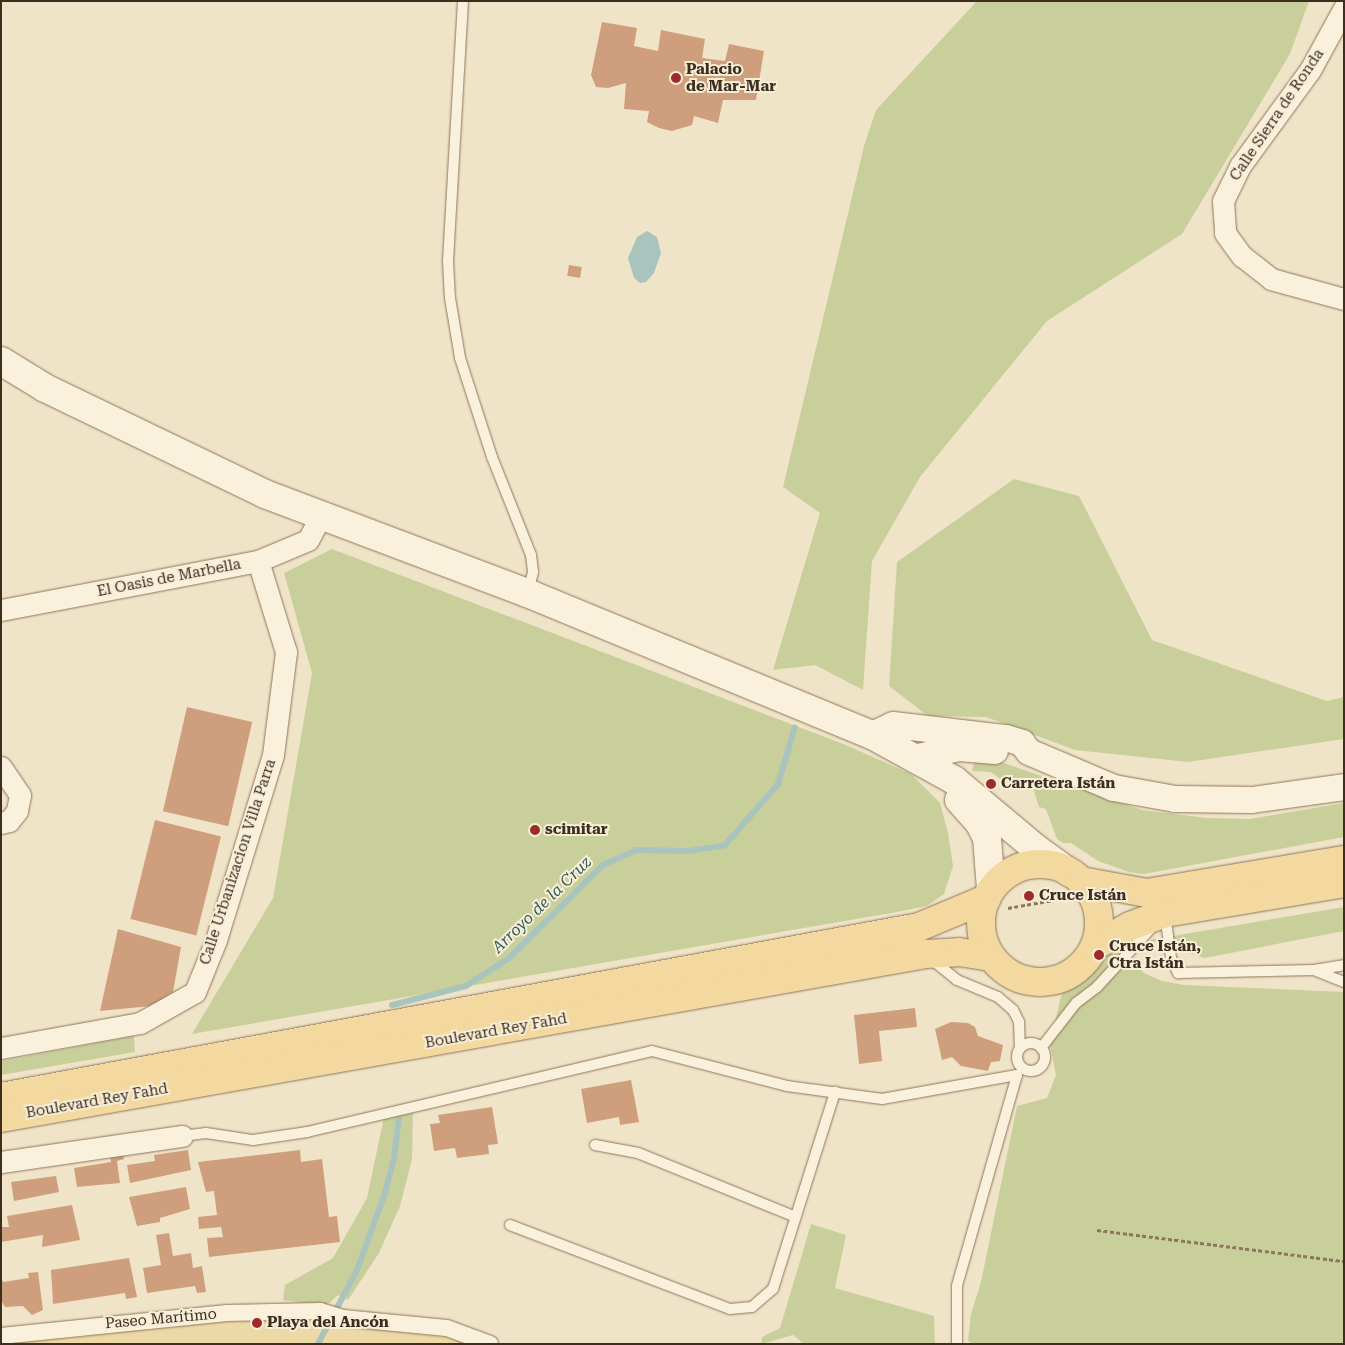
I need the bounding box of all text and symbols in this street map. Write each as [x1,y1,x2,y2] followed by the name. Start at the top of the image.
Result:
[1226,46,1328,184] street label: Calle Sierra de Ronda
[686,60,776,95] place label: Palacio de Mar-Mar
[670,72,682,84] marker: Palacio de Mar-Mar
[96,555,242,601] street label: El Oasis de Marbella
[196,757,280,967] street label: Calle Urbanizacion Villa Parra
[1001,775,1115,793] place label: Carretera Istán
[985,778,997,790] marker: Carretera Istán
[545,821,608,839] place label: scimitar
[529,824,541,836] marker: scimitar
[488,853,596,957] water label: Arroyo de la Cruz
[1039,887,1126,905] place label: Cruce Istán
[1023,890,1035,902] marker: Cruce Istán
[1109,937,1201,972] place label: Cruce Istán, Ctra Istán
[1093,949,1105,961] marker: Cruce Istán, Ctra Istán
[424,1010,568,1052] street label: Boulevard Rey Fahd
[25,1080,169,1122] street label: Boulevard Rey Fahd
[104,1305,218,1333] street label: Paseo Marítimo
[267,1314,389,1332] place label: Playa del Ancón
[251,1317,263,1329] marker: Playa del Ancón

